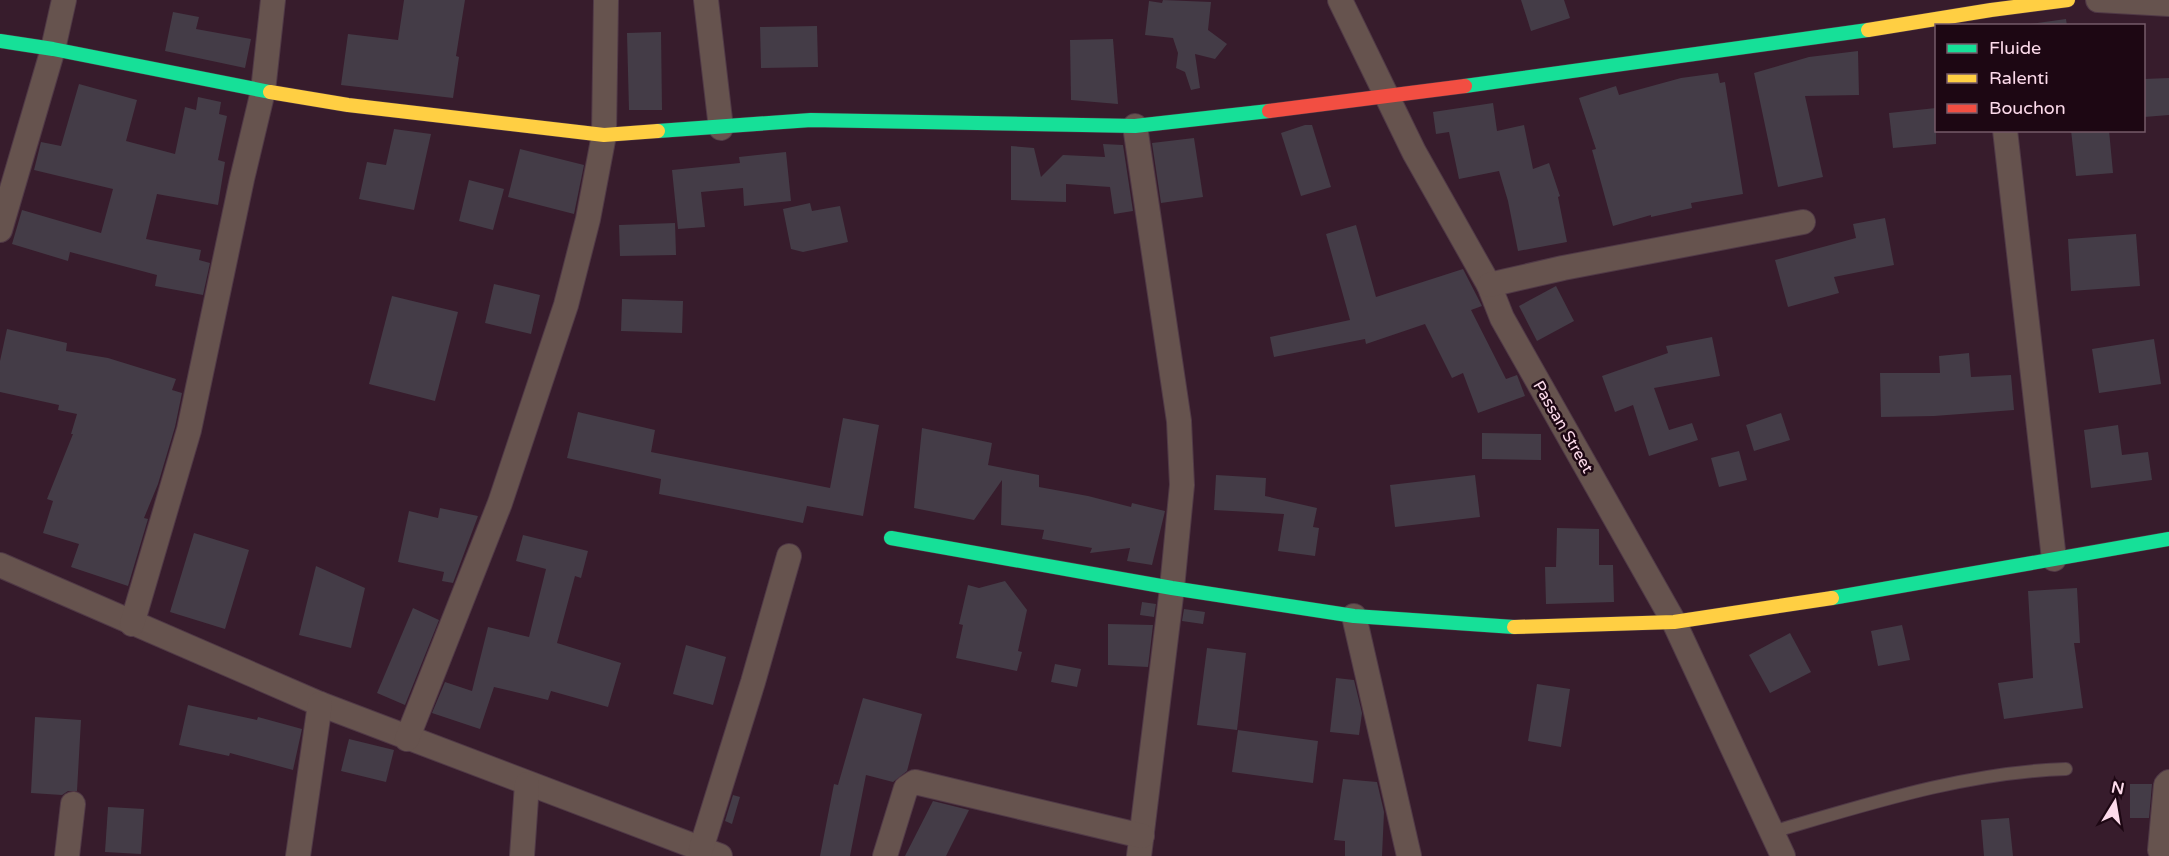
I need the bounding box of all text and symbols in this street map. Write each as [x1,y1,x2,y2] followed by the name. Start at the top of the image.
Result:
[1935,24,2145,132] legend
[1989,37,2041,59] text: Fluide
[1989,67,2049,89] text: Ralenti
[1989,97,2066,119] text: Bouchon
[1529,377,1597,477] street label: Passan Street
[2085,772,2145,832] north arrow
[2109,777,2126,799] text: N

